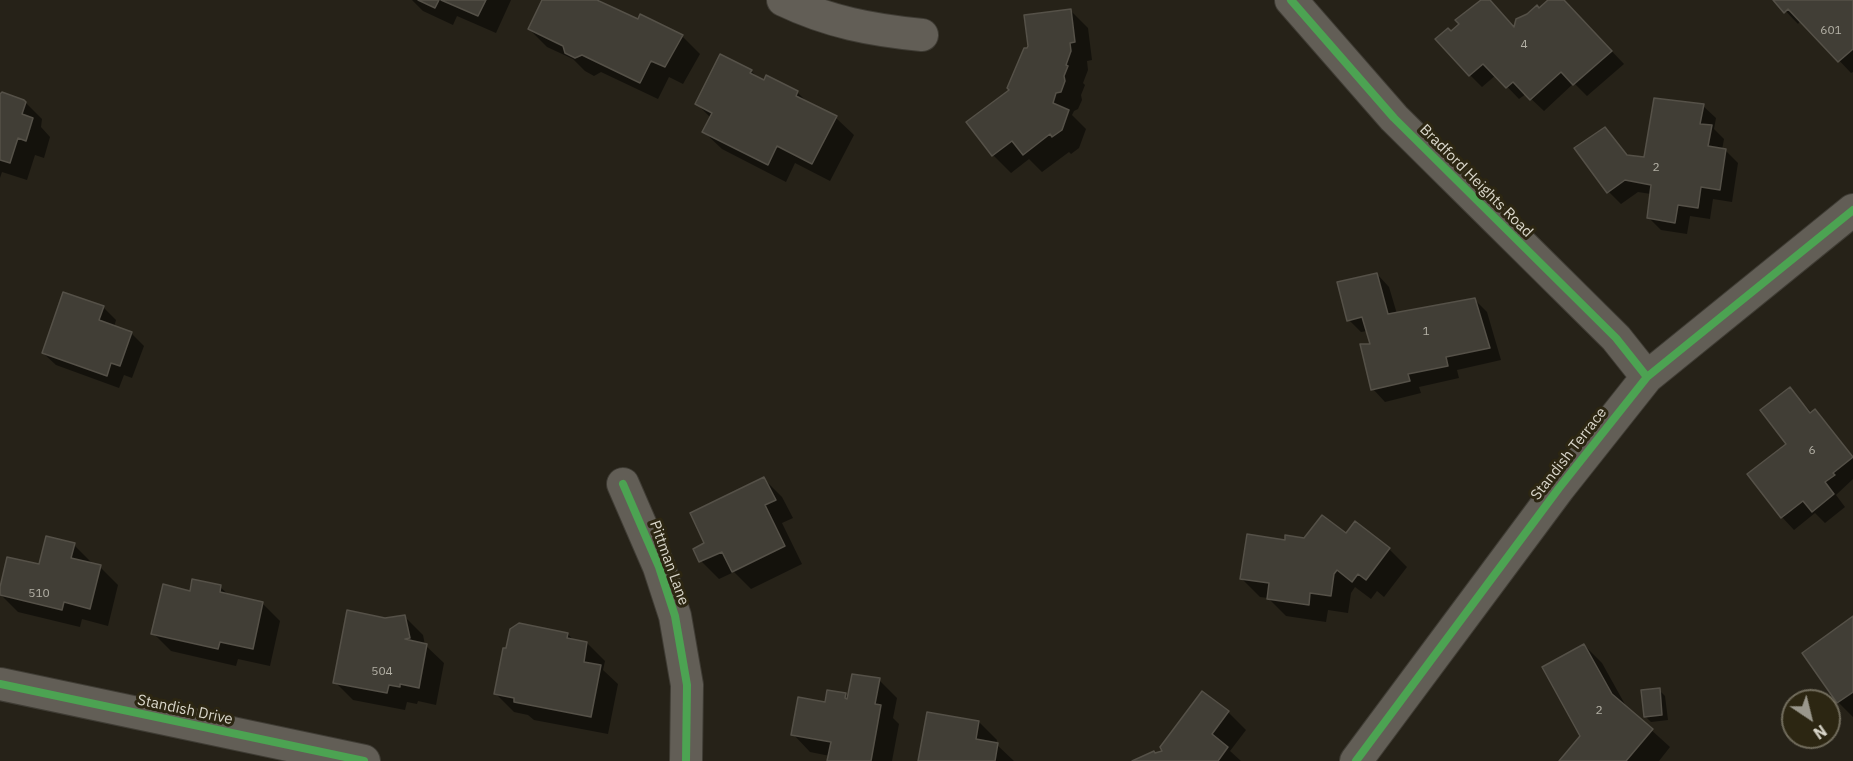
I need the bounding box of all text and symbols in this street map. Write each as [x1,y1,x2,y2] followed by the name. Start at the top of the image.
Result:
[1820,24,1842,38] house number: 601
[1520,38,1528,52] house number: 4
[1416,121,1536,241] street label: Bradford Heights Road
[1652,161,1660,175] house number: 2
[1422,325,1430,339] house number: 1
[1527,404,1611,504] street label: Standish Terrace
[1808,444,1816,458] house number: 6
[645,518,693,608] street label: Pittman Lane
[28,587,50,601] house number: 510
[371,665,393,679] house number: 504
[1781,689,1841,749] north arrow
[136,691,234,729] street label: Standish Drive
[1595,704,1603,718] house number: 2
[1810,721,1831,744] text: N

